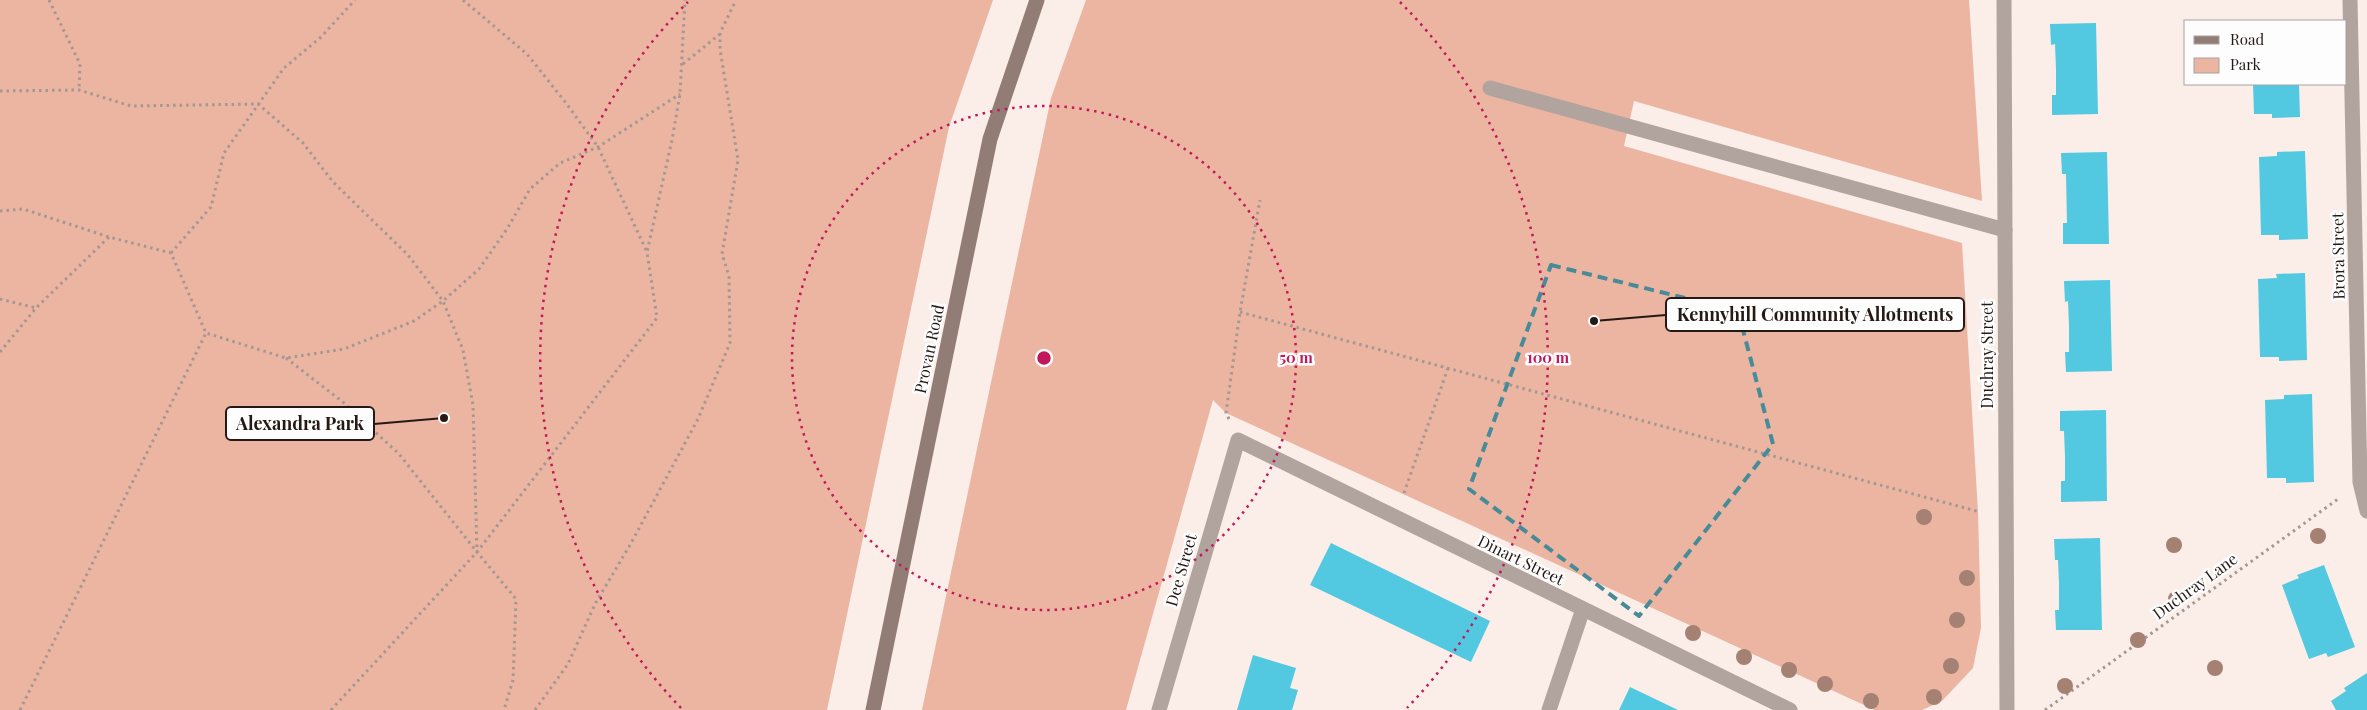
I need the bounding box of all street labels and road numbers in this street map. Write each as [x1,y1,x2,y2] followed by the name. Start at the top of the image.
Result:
[2326,212,2349,300] street label: Brora Street
[1976,301,1997,409] street label: Duchray Street
[909,302,948,395] street label: Provan Road
[1475,530,1568,590] street label: Dinart Street
[1160,531,1201,609] street label: Dee Street
[2148,548,2241,623] street label: Duchray Lane

